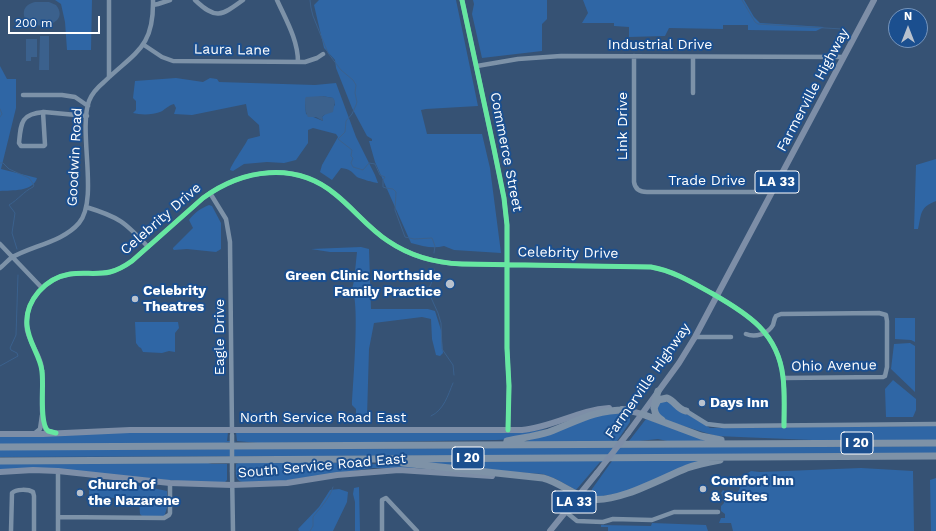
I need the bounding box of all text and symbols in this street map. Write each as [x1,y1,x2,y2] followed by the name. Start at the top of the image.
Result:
[10,8,102,34] scale bar
[888,8,928,48] north arrow
[904,10,912,23] text: N
[15,16,52,30] text: 200 m
[773,25,853,155] street label: Farmerville Highway
[608,37,712,53] street label: Industrial Drive
[194,41,270,59] street label: Laura Lane
[486,91,526,213] street label: Commerce Street
[615,92,631,160] street label: Link Drive
[64,107,86,207] street label: Goodwin Road
[755,171,799,193] road number: LA 33
[668,173,746,189] street label: Trade Drive
[117,180,205,258] street label: Celebrity Drive
[517,244,619,262] street label: Celebrity Drive
[285,268,441,300] place label: Green Clinic Northside Family Practice
[444,278,456,290] marker: Green Clinic Northside Family Practice
[143,283,206,316] place label: Celebrity Theatres
[130,294,140,304] marker: Celebrity Theatres
[212,299,228,375] street label: Eagle Drive
[602,320,694,442] street label: Farmerville Highway
[791,357,877,375] street label: Ohio Avenue
[710,395,769,411] place label: Days Inn
[697,398,707,408] marker: Days Inn
[240,410,406,426] street label: North Service Road East
[841,432,873,454] road number: I 20
[452,447,484,469] road number: I 20
[237,450,407,482] street label: South Service Road East
[711,473,794,506] place label: Comfort Inn & Suites
[88,477,180,510] place label: Church of the Nazarene
[698,484,708,494] marker: Comfort Inn & Suites
[75,488,85,498] marker: Church of the Nazarene
[552,491,596,513] road number: LA 33

